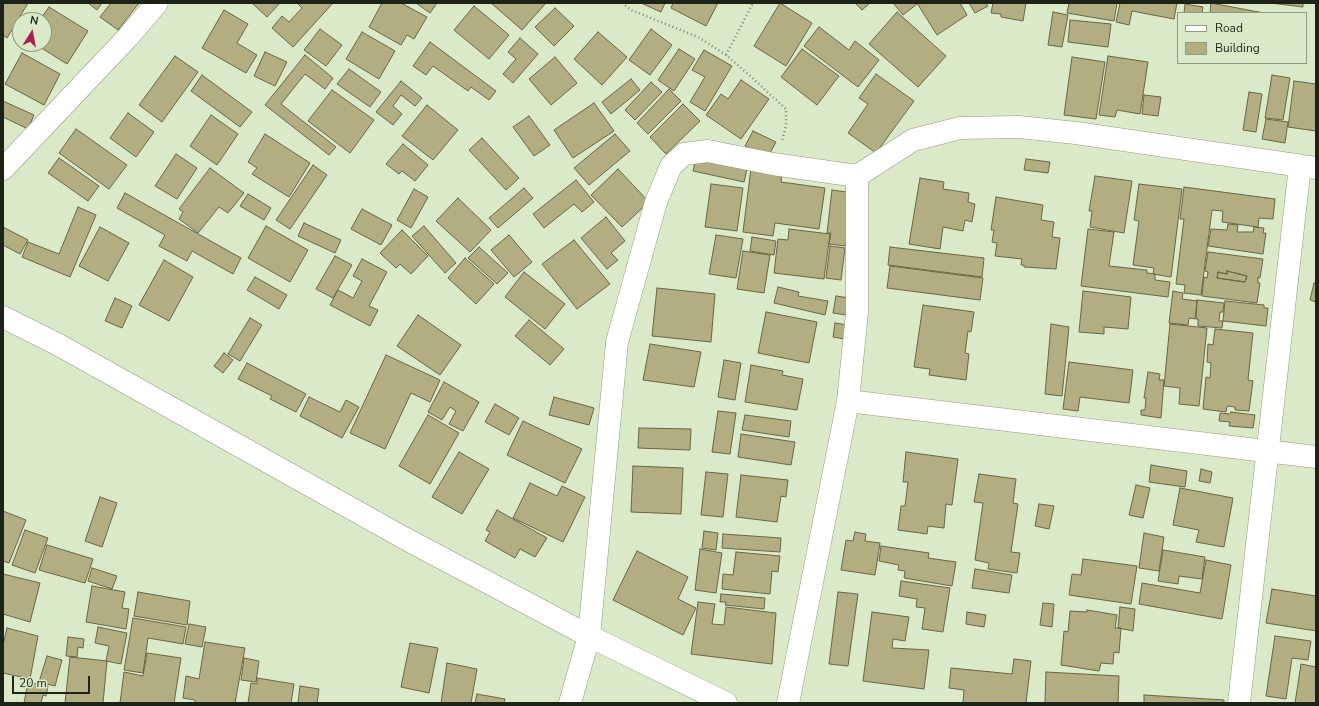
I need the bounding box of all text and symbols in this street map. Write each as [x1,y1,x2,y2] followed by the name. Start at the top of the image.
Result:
[12,12,52,52] north arrow
[1177,12,1307,64] legend
[29,13,40,29] text: N
[1215,20,1243,36] text: Road
[1215,40,1260,56] text: Building
[14,668,92,694] scale bar
[19,675,47,691] text: 20 m

